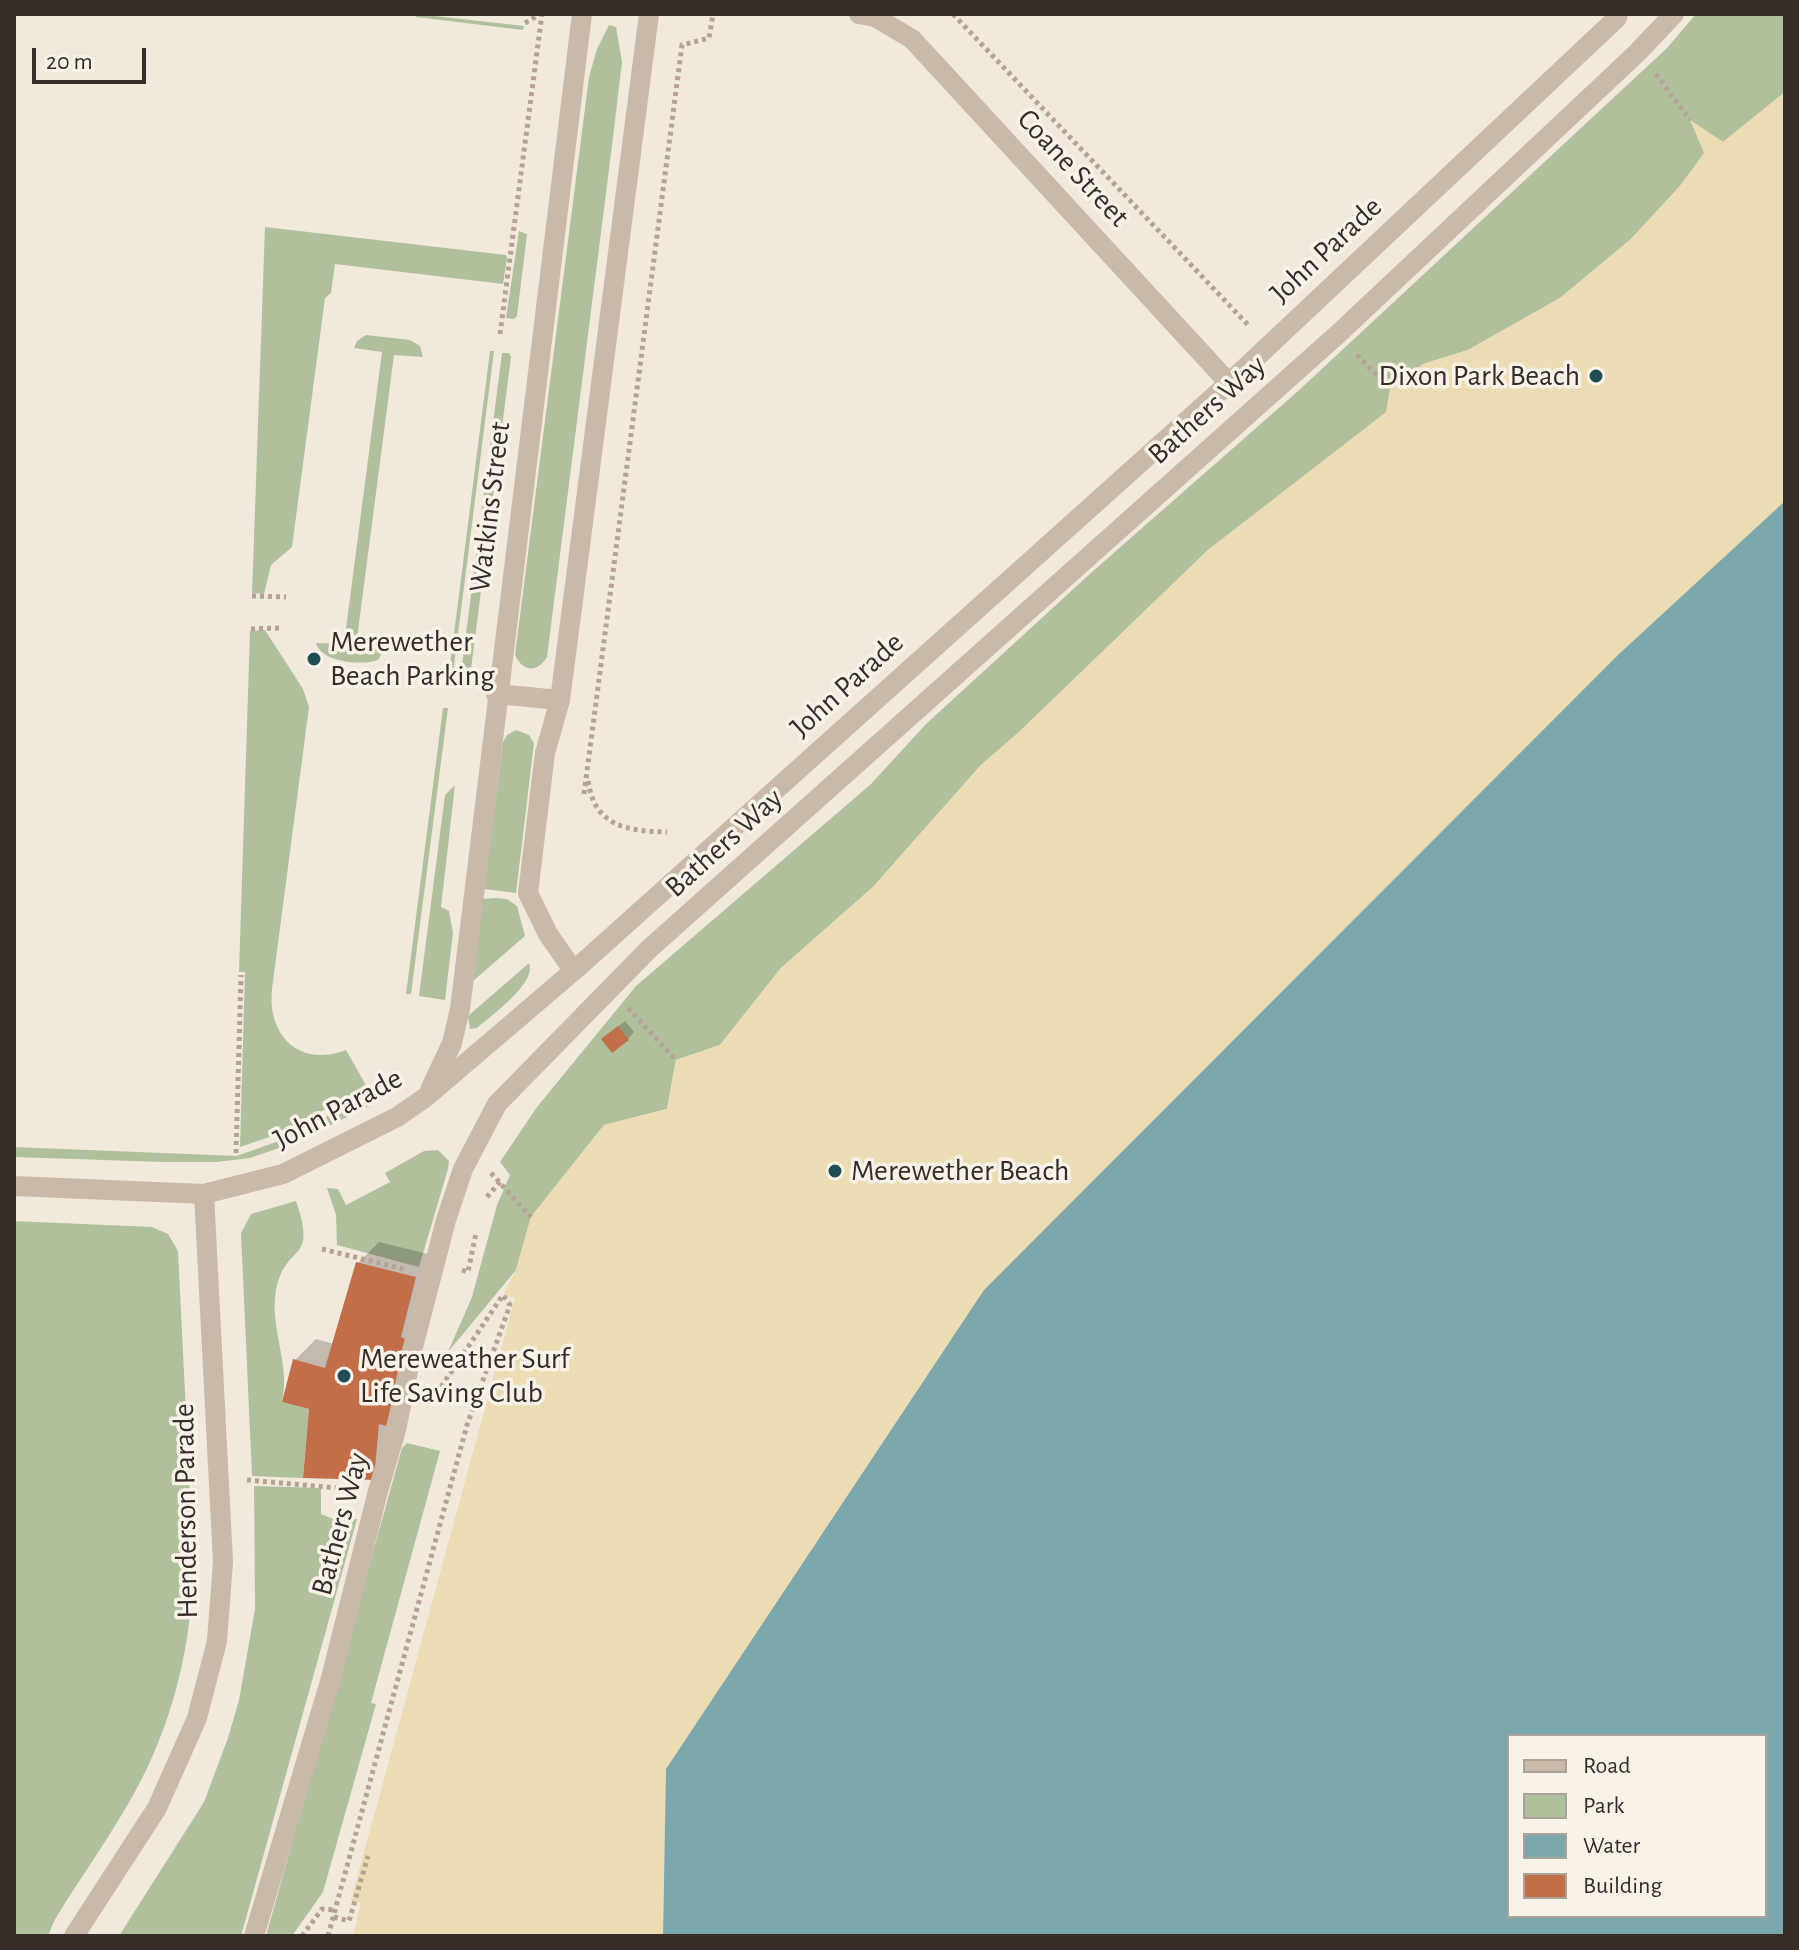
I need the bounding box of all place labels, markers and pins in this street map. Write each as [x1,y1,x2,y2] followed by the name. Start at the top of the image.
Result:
[1379,358,1580,394] place label: Dixon Park Beach
[1587,367,1605,385] marker: Dixon Park Beach
[330,624,495,694] place label: Merewether Beach Parking
[305,650,323,668] marker: Merewether Beach Parking
[851,1153,1069,1189] place label: Merewether Beach
[826,1162,844,1180] marker: Merewether Beach
[360,1341,569,1412] place label: Mereweather Surf Life Saving Club
[335,1367,353,1385] marker: Mereweather Surf Life Saving Club

